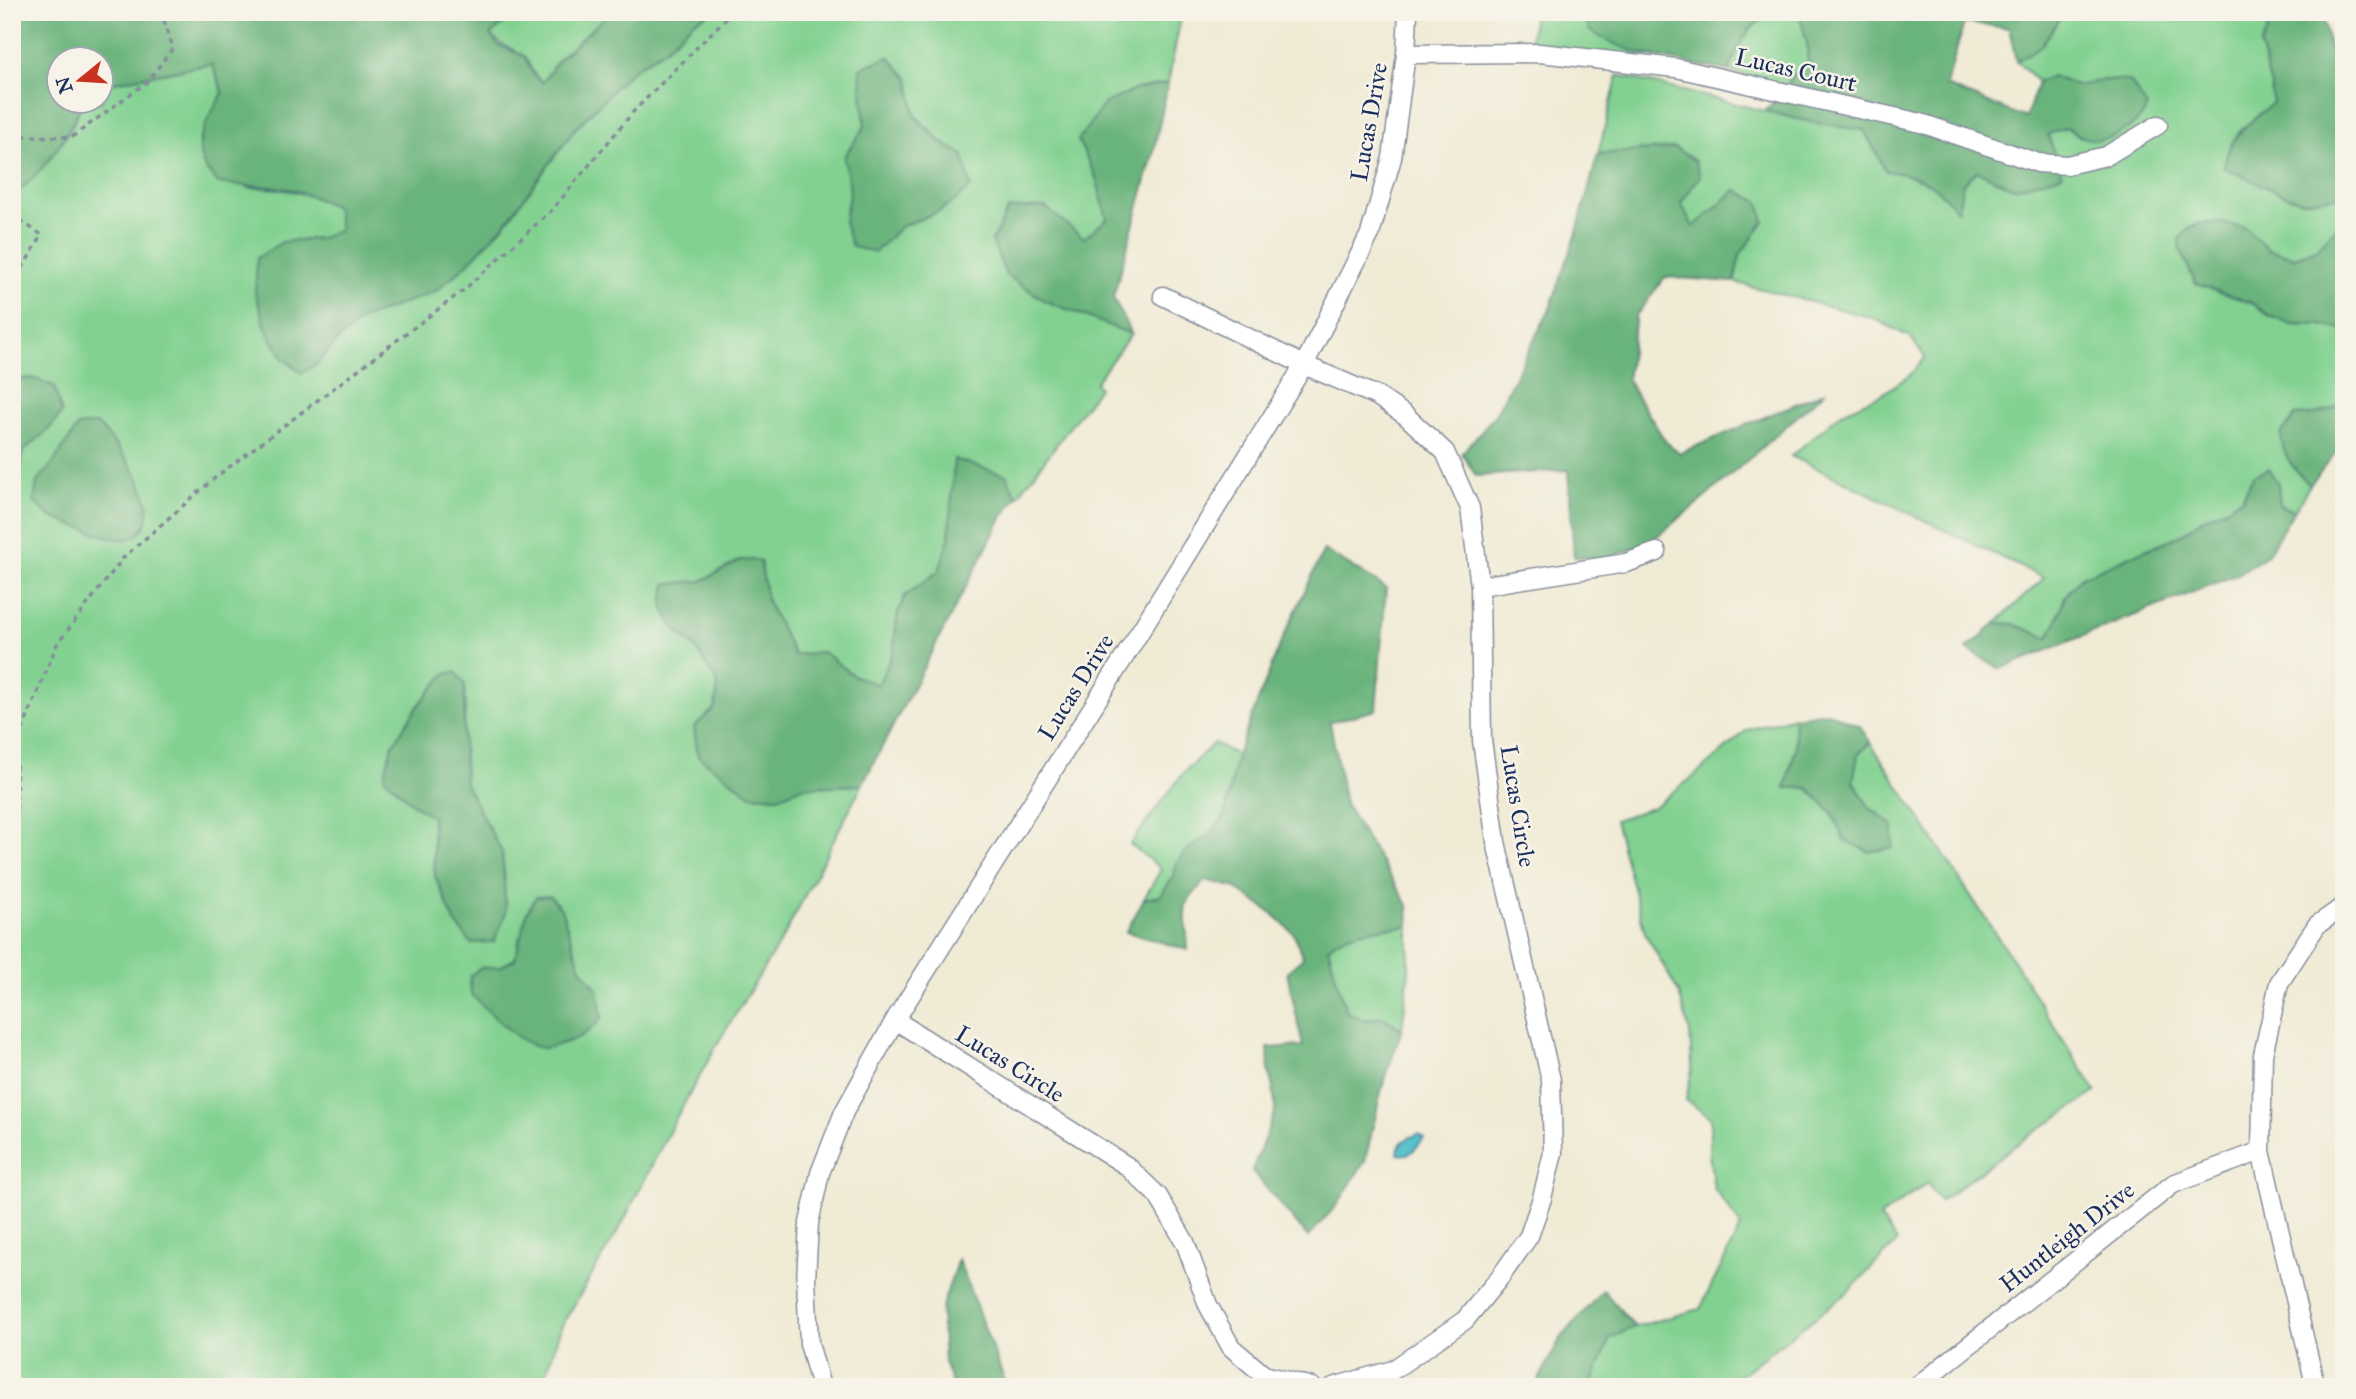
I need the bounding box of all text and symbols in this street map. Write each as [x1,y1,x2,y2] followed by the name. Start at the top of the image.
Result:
[1732,41,1860,99] street label: Lucas Court
[46,46,116,116] north arrow
[1344,60,1394,184] street label: Lucas Drive
[51,74,78,96] text: N
[1031,628,1121,746] street label: Lucas Drive
[1494,743,1542,869] street label: Lucas Circle
[950,1019,1070,1109] street label: Lucas Circle
[1994,1175,2140,1299] street label: Huntleigh Drive

